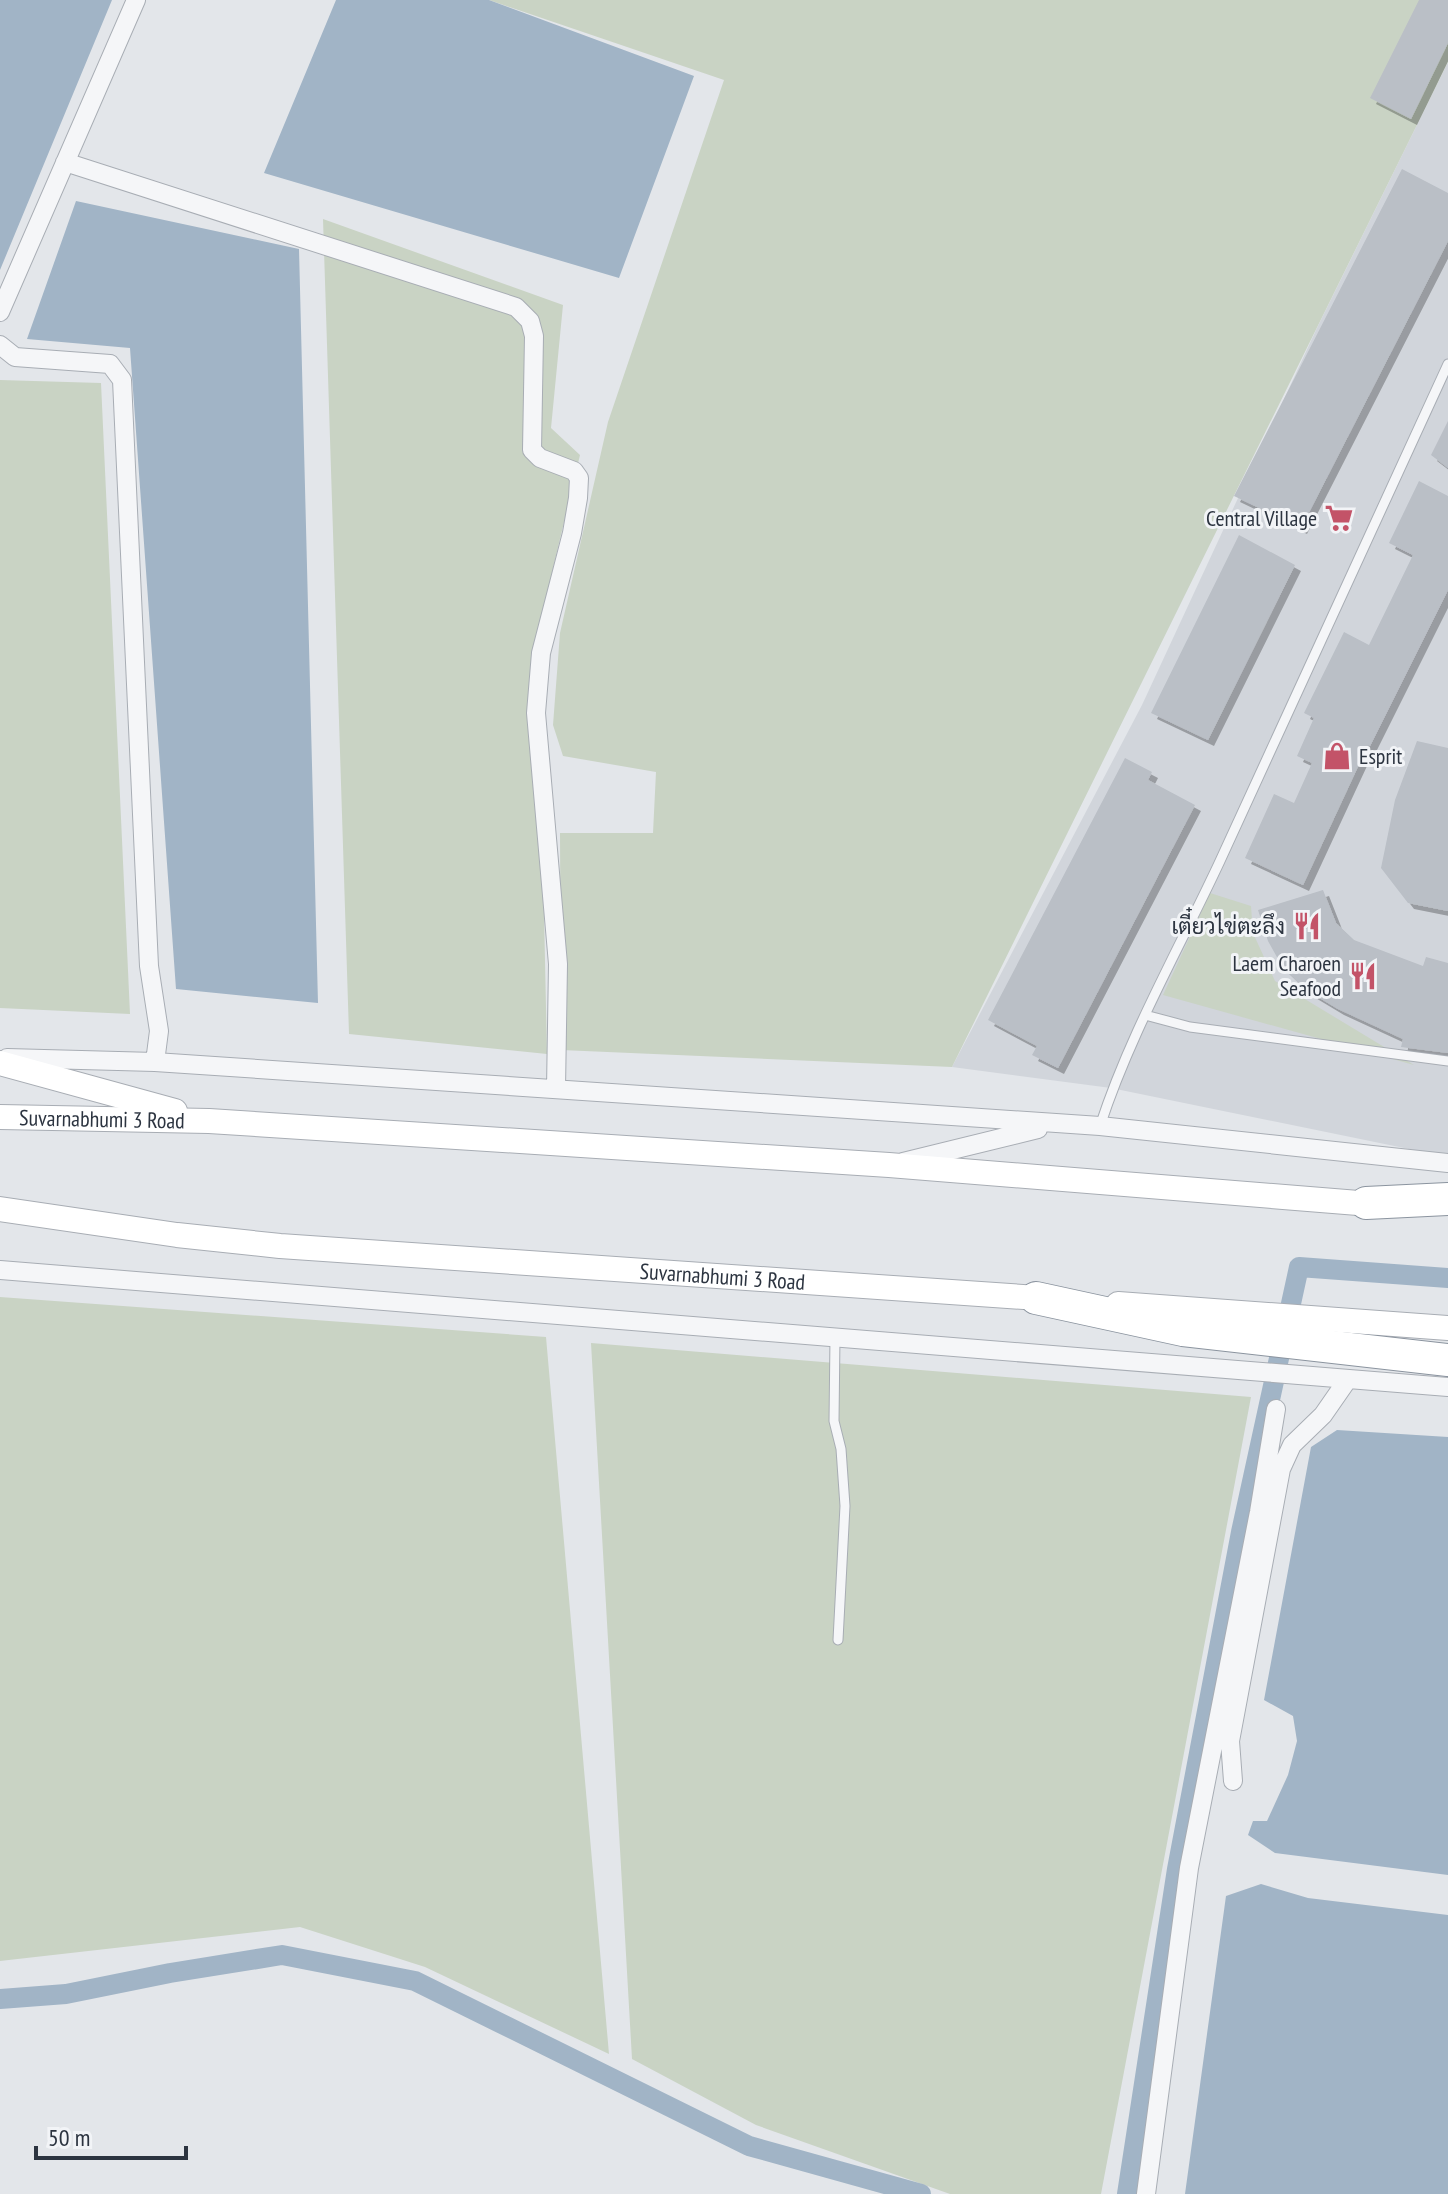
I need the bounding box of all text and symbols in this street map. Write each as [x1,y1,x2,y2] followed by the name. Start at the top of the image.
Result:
[1324,503,1354,533] supermarket icon: Central Village
[1206,504,1317,532] place label: Central Village
[1322,741,1352,771] shop icon: Esprit
[1359,742,1402,770] place label: Esprit
[1171,907,1285,940] place label: เตี๋ยวไข่ตะลึง
[1292,911,1322,941] restaurant icon: เตี๋ยวไข่ตะลึง
[1232,949,1341,1002] place label: Laem Charoen Seafood
[1348,961,1378,991] restaurant icon: Laem Charoen Seafood
[19,1103,185,1135] street label: Suvarnabhumi 3 Road
[639,1257,806,1296] street label: Suvarnabhumi 3 Road
[36,2110,186,2160] scale bar
[48,2122,90,2153] text: 50 m

